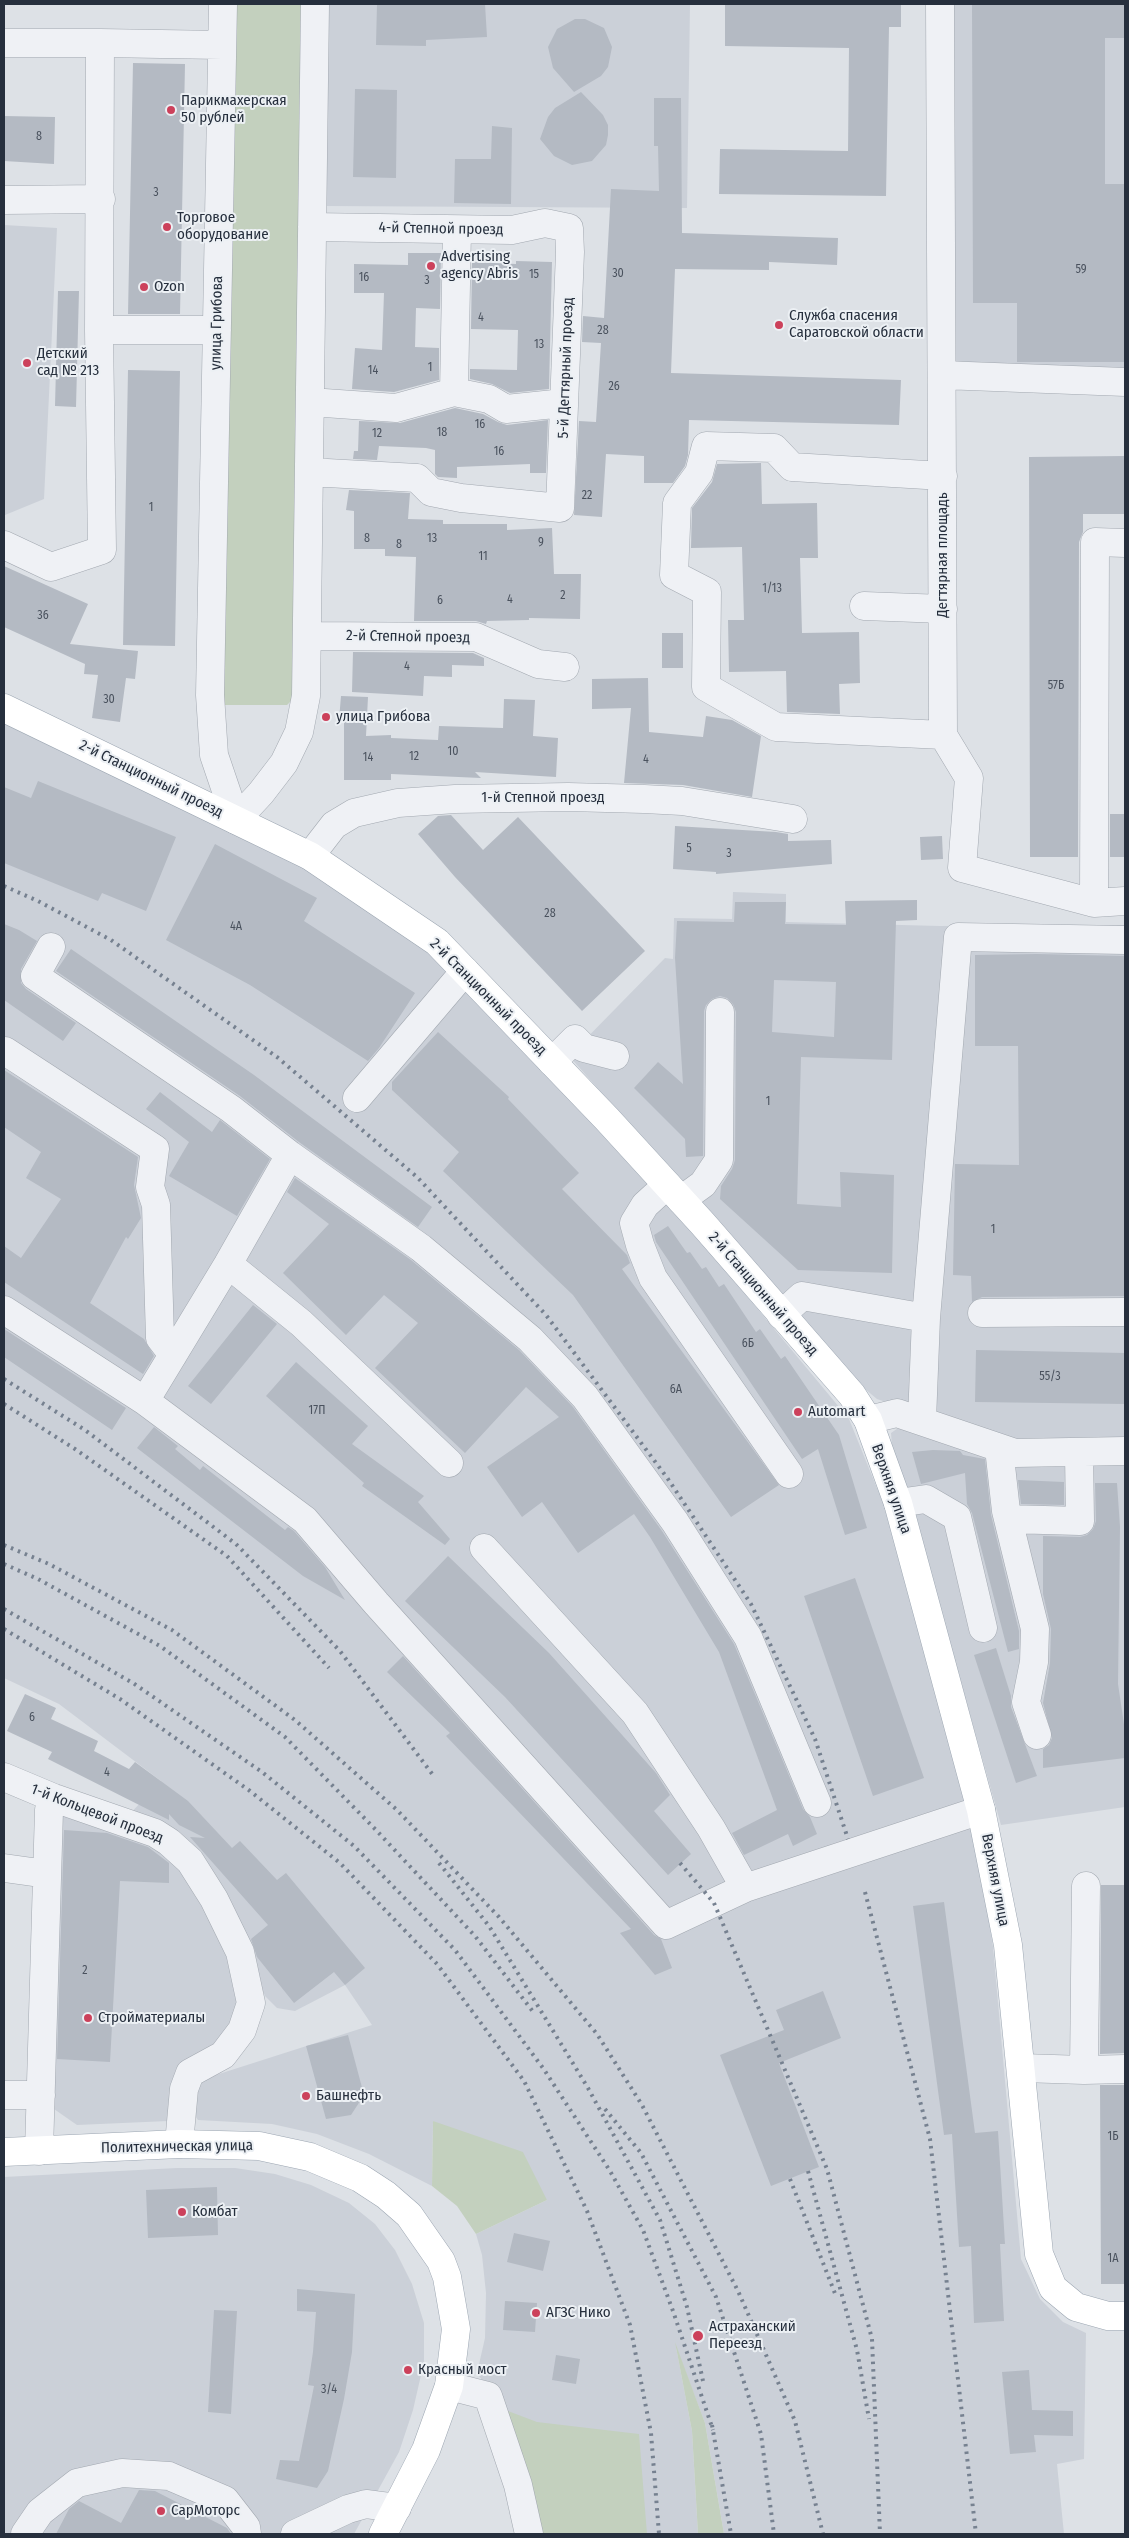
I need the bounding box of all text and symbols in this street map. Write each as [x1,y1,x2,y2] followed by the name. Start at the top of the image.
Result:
[181,92,287,127] place label: Парикмахерская 50 рублей
[165,104,177,116] marker: Парикмахерская 50 рублей
[36,130,42,144] house number: 8
[153,186,159,200] house number: 3
[177,209,269,244] place label: Торговое оборудование
[378,219,504,239] street label: 4-й Степной проезд
[161,221,173,233] marker: Торговое оборудование
[441,248,518,283] place label: Advertising agency Abris
[425,260,437,272] marker: Advertising agency Abris
[1075,263,1087,277] house number: 59
[612,267,624,281] house number: 30
[529,268,539,282] house number: 15
[359,271,369,285] house number: 16
[424,274,430,288] house number: 3
[207,276,227,370] street label: улица Грибова
[154,278,185,296] place label: Ozon
[138,281,150,293] marker: Ozon
[555,297,577,439] street label: 5-й Дегтярный проезд
[789,307,924,342] place label: Служба спасения Саратовской области
[478,311,484,325] house number: 4
[773,319,785,331] marker: Служба спасения Саратовской области
[597,324,609,338] house number: 28
[534,338,544,352] house number: 13
[37,345,99,380] place label: Детский сад № 213
[21,357,33,369] marker: Детский сад № 213
[428,361,432,375] house number: 1
[368,364,378,378] house number: 14
[608,380,620,394] house number: 26
[475,418,485,432] house number: 16
[437,426,447,440] house number: 18
[372,427,382,441] house number: 12
[494,445,504,459] house number: 16
[582,489,592,503] house number: 22
[934,492,952,618] street label: Дегтярная площадь
[149,501,153,515] house number: 1
[364,532,370,546] house number: 8
[427,532,437,546] house number: 13
[538,536,544,550] house number: 9
[396,538,402,552] house number: 8
[478,550,488,564] house number: 11
[762,582,782,596] house number: 1/13
[560,589,566,603] house number: 2
[507,593,513,607] house number: 4
[437,594,443,608] house number: 6
[37,609,49,623] house number: 36
[346,627,470,647] street label: 2-й Степной проезд
[404,660,410,674] house number: 4
[1048,679,1064,693] house number: 57Б
[103,693,115,707] house number: 30
[336,708,430,726] place label: улица Грибова
[320,711,332,723] marker: улица Грибова
[76,736,226,822] street label: 2-й Станционный проезд
[448,745,458,759] house number: 10
[409,750,419,764] house number: 12
[363,751,373,765] house number: 14
[643,753,649,767] house number: 4
[481,789,605,807] street label: 1-й Степной проезд
[686,842,692,856] house number: 5
[726,847,732,861] house number: 3
[544,907,556,921] house number: 28
[230,920,242,934] house number: 4А
[426,935,550,1059] street label: 2-й Станционный проезд
[766,1095,770,1109] house number: 1
[991,1223,995,1237] house number: 1
[704,1229,822,1359] street label: 2-й Станционный проезд
[742,1337,754,1351] house number: 6Б
[1039,1370,1061,1384] house number: 55/3
[670,1383,682,1397] house number: 6А
[808,1403,865,1421] place label: Automart
[309,1404,325,1418] house number: 17П
[792,1406,804,1418] marker: Automart
[867,1442,915,1536] street label: Верхняя улица
[29,1711,35,1725] house number: 6
[104,1766,110,1780] house number: 4
[28,1780,166,1848] street label: 1-й Кольцевой проезд
[977,1832,1013,1928] street label: Верхняя улица
[82,1964,88,1978] house number: 2
[98,2009,205,2027] place label: Стройматериалы
[82,2012,94,2024] marker: Стройматериалы
[316,2087,381,2105] place label: Башнефть
[300,2090,312,2102] marker: Башнефть
[1108,2130,1118,2144] house number: 1Б
[101,2137,253,2157] street label: Политехническая улица
[192,2203,238,2221] place label: Комбат
[176,2206,188,2218] marker: Комбат
[1108,2252,1118,2266] house number: 1А
[546,2304,611,2322] place label: АГЗС Нико
[530,2307,542,2319] marker: АГЗС Нико
[709,2318,796,2353] place label: Астраханский Переезд
[691,2329,705,2343] marker: Астраханский Переезд
[418,2361,507,2379] place label: Красный мост
[402,2364,414,2376] marker: Красный мост
[321,2383,337,2397] house number: 3/4
[171,2502,240,2520] place label: СарМоторс
[155,2505,167,2517] marker: СарМоторс

